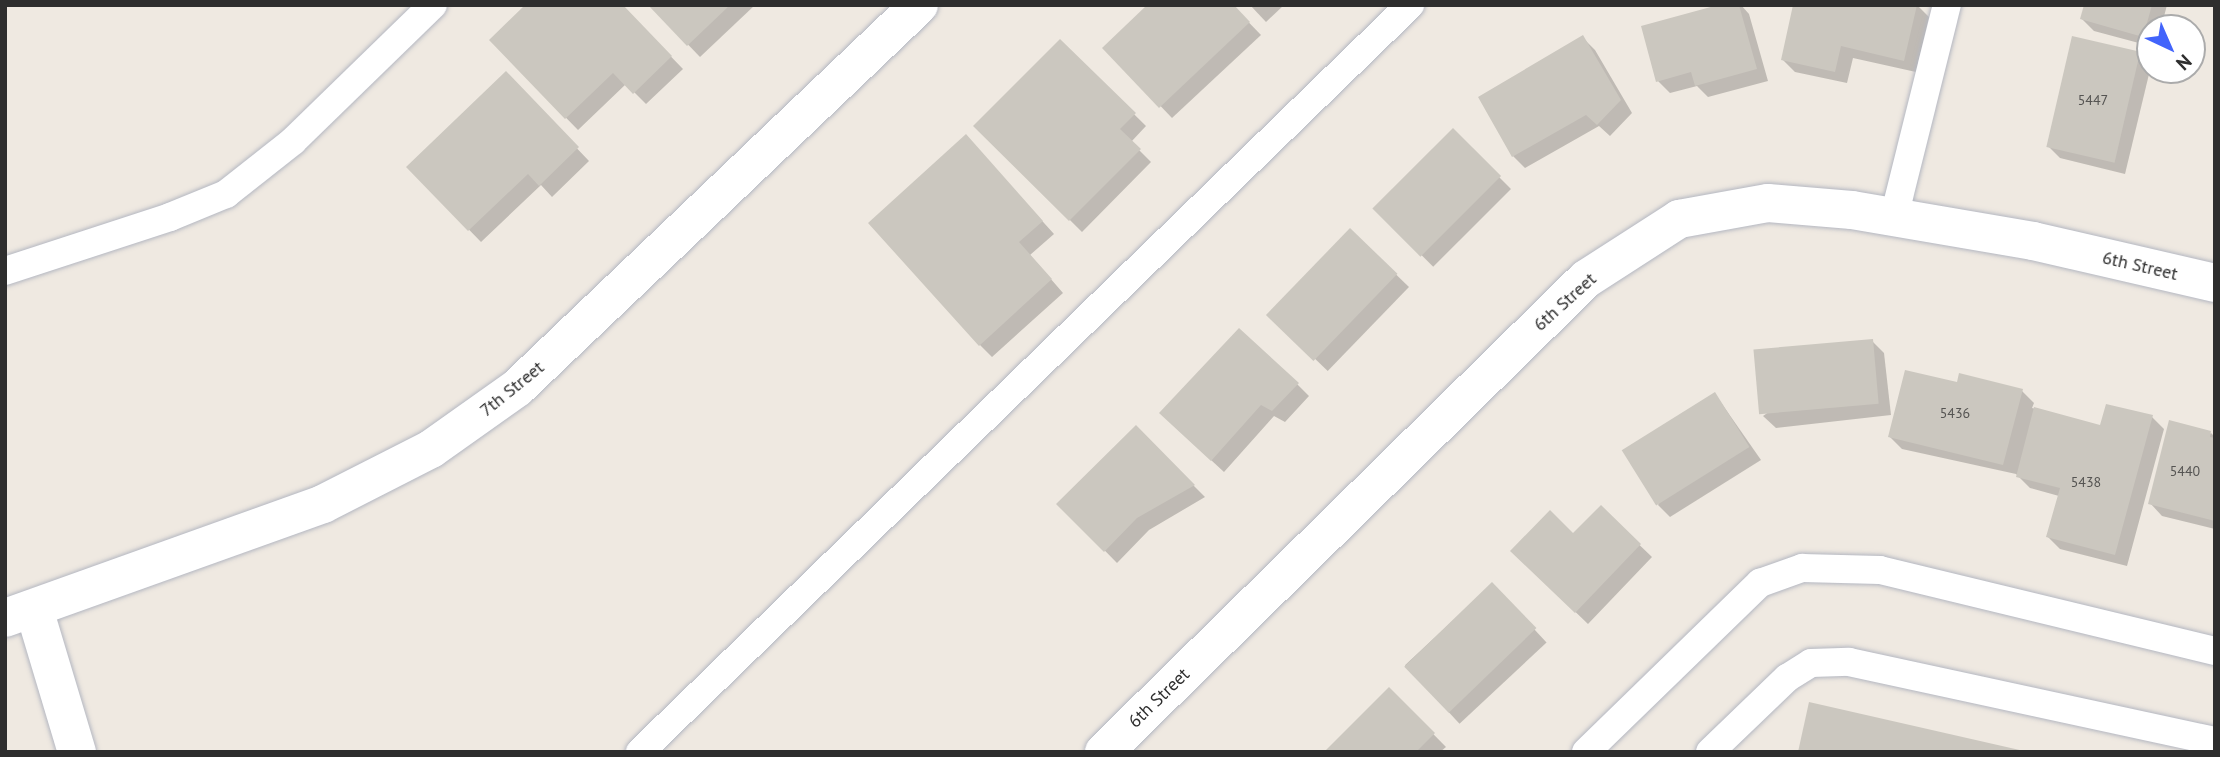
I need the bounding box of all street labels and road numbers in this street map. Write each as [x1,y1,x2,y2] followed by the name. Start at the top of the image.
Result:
[2100,247,2180,285] street label: 6th Street
[1529,268,1601,336] street label: 6th Street
[476,357,548,421] street label: 7th Street
[1124,664,1194,732] street label: 6th Street

